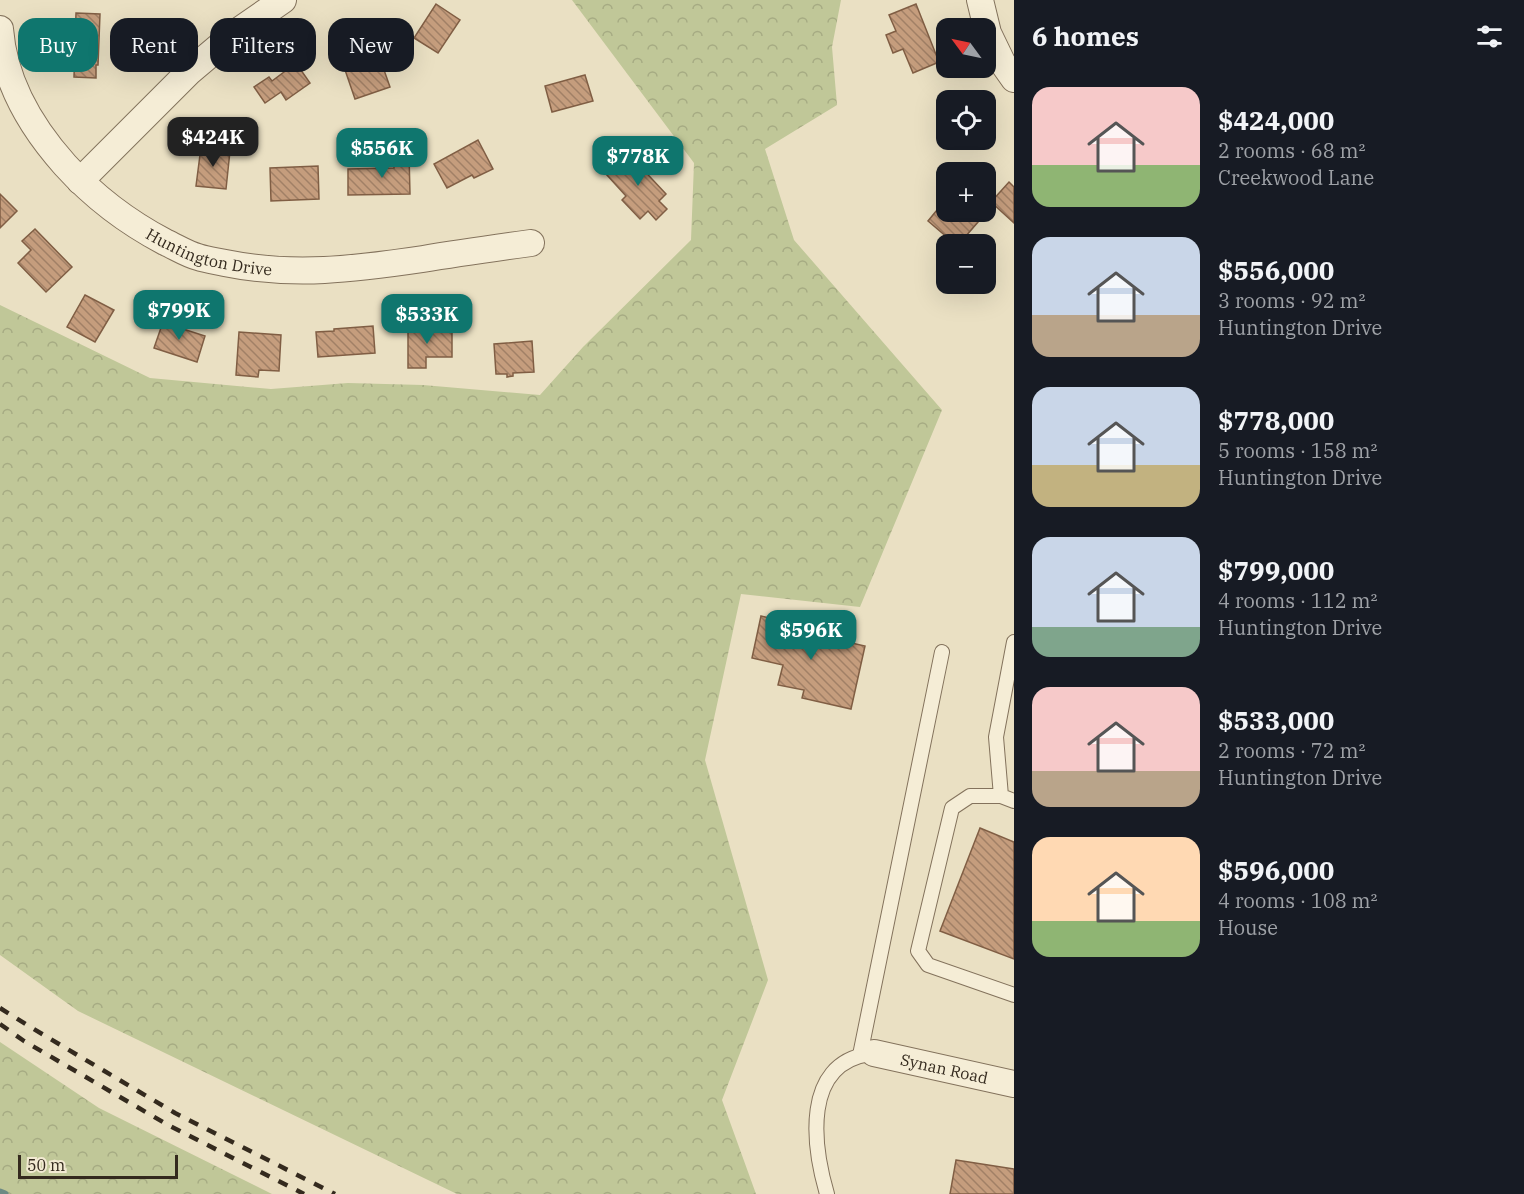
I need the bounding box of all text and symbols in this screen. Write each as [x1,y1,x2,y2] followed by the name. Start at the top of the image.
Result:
[18,18,98,72] chip: Buy
[110,18,198,72] chip: Rent
[210,18,316,72] chip: Filters
[328,18,414,72] chip: New
[936,18,996,78] north arrow
[936,18,996,294] map controls
[1032,19,1139,53] text: 6 homes
[1473,20,1506,53] icon: filters
[936,90,996,150] button: locate
[1218,103,1334,137] text: $424,000
[1080,111,1152,183] icon: home
[171,117,255,168] pin: $424K
[181,123,245,150] text: $424K
[340,128,424,179] pin: $556K
[350,134,414,161] text: $556K
[596,136,680,187] pin: $778K
[1218,137,1365,164] text: 2 rooms · 68 m²
[606,142,670,169] text: $778K
[936,162,996,222] button: +
[1218,164,1374,191] text: Creekwood Lane
[143,224,273,279] street label: Huntington Drive
[936,234,996,294] button: −
[1218,253,1334,287] text: $556,000
[1080,261,1152,333] icon: home
[1218,287,1365,314] text: 3 rooms · 92 m²
[137,290,221,341] pin: $799K
[385,294,469,345] pin: $533K
[147,296,211,323] text: $799K
[395,300,459,327] text: $533K
[1218,314,1382,341] text: Huntington Drive
[1218,403,1334,437] text: $778,000
[1080,411,1152,483] icon: home
[1218,437,1377,464] text: 5 rooms · 158 m²
[1218,464,1382,491] text: Huntington Drive
[1218,553,1334,587] text: $799,000
[1080,561,1152,633] icon: home
[1218,587,1377,614] text: 4 rooms · 112 m²
[769,610,853,661] pin: $596K
[1218,614,1382,641] text: Huntington Drive
[779,616,843,643] text: $596K
[1218,703,1334,737] text: $533,000
[1080,711,1152,783] icon: home
[1218,737,1365,764] text: 2 rooms · 72 m²
[1218,764,1382,791] text: Huntington Drive
[1218,853,1334,887] text: $596,000
[1080,861,1152,933] icon: home
[1218,887,1377,914] text: 4 rooms · 108 m²
[1218,914,1278,941] text: House
[899,1049,990,1088] street label: Synan Road
[18,1152,178,1180] scale bar
[27,1155,65,1175] text: 50 m

